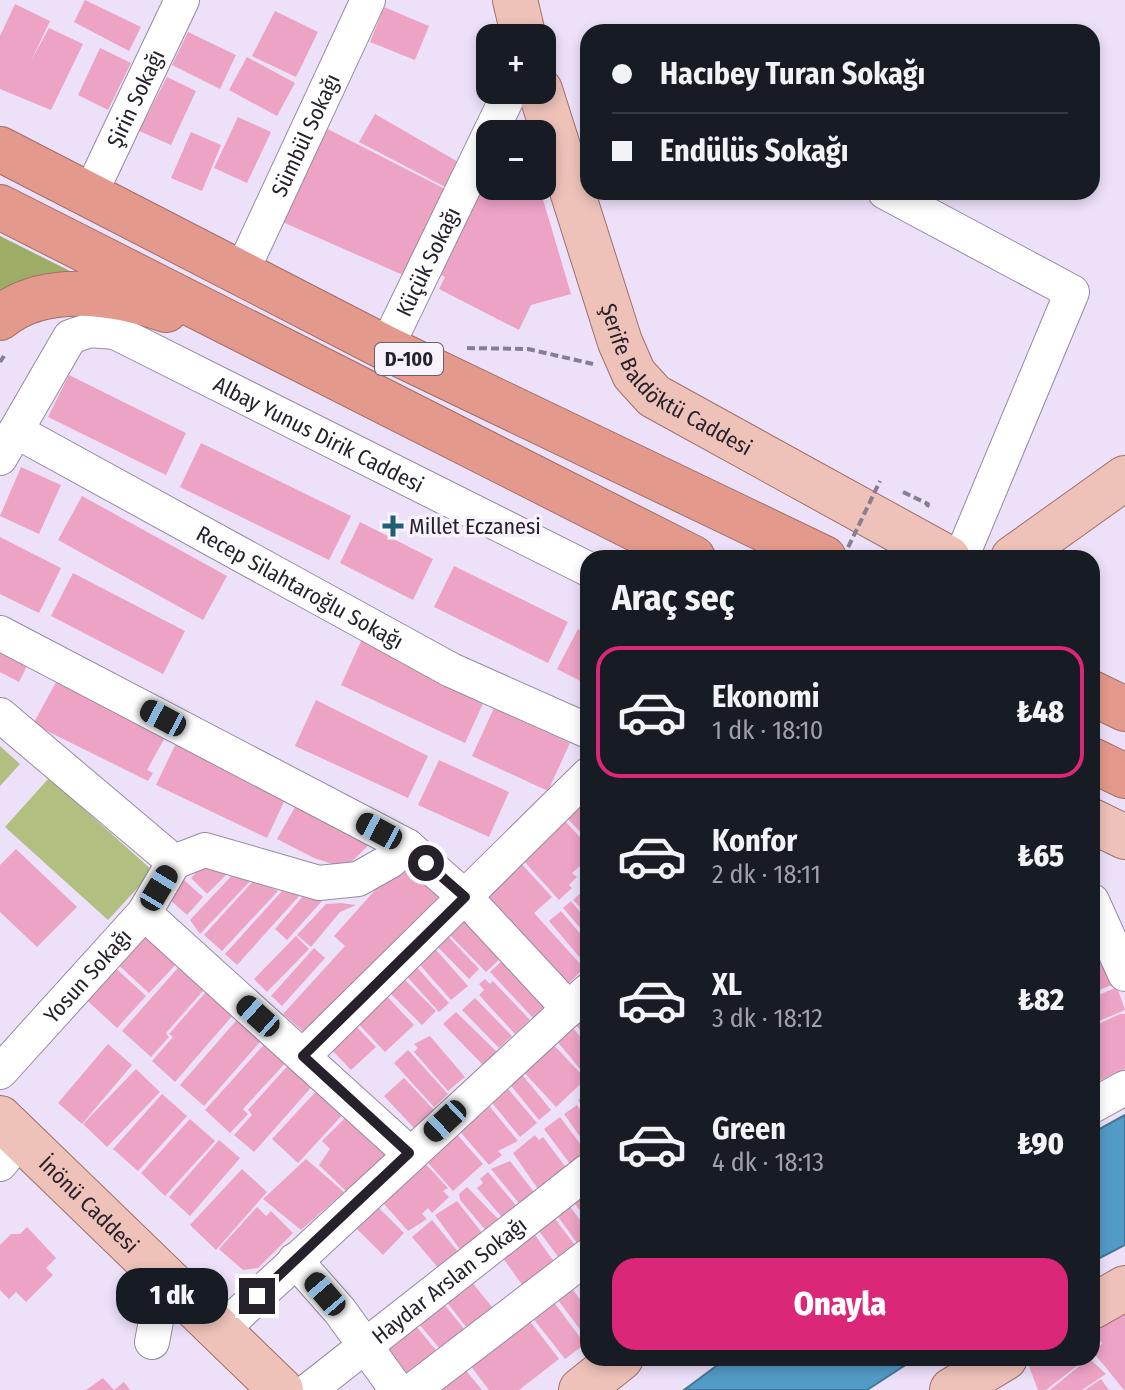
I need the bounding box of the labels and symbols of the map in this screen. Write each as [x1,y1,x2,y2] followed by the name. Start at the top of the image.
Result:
[101,45,171,152] street label: Şirin Sokağı
[266,69,346,201] street label: Sümbül Sokağı
[390,203,466,321] street label: Küçük Sokağı
[595,300,757,461] street label: Şerife Baldöktü Caddesi
[375,343,443,375] road number: D-100
[209,371,428,499] street label: Albay Yunus Dirik Caddesi
[409,513,541,540] place label: Millet Eczanesi
[384,517,402,535] marker: Millet Eczanesi
[192,520,408,655] street label: Recep Silahtaroğlu Sokağı
[136,696,190,740] car
[352,809,406,853] car
[408,845,444,881] route start
[136,861,182,915] car
[38,923,137,1029] street label: Yosun Sokağı
[232,991,284,1041] car
[419,1096,471,1146] car
[33,1150,144,1259] street label: İnönü Caddesi
[366,1211,532,1350] street label: Haydar Arslan Sokağı
[117,1268,229,1324] callout: 1 dk
[300,1268,350,1320] car
[239,1278,275,1314] route end

